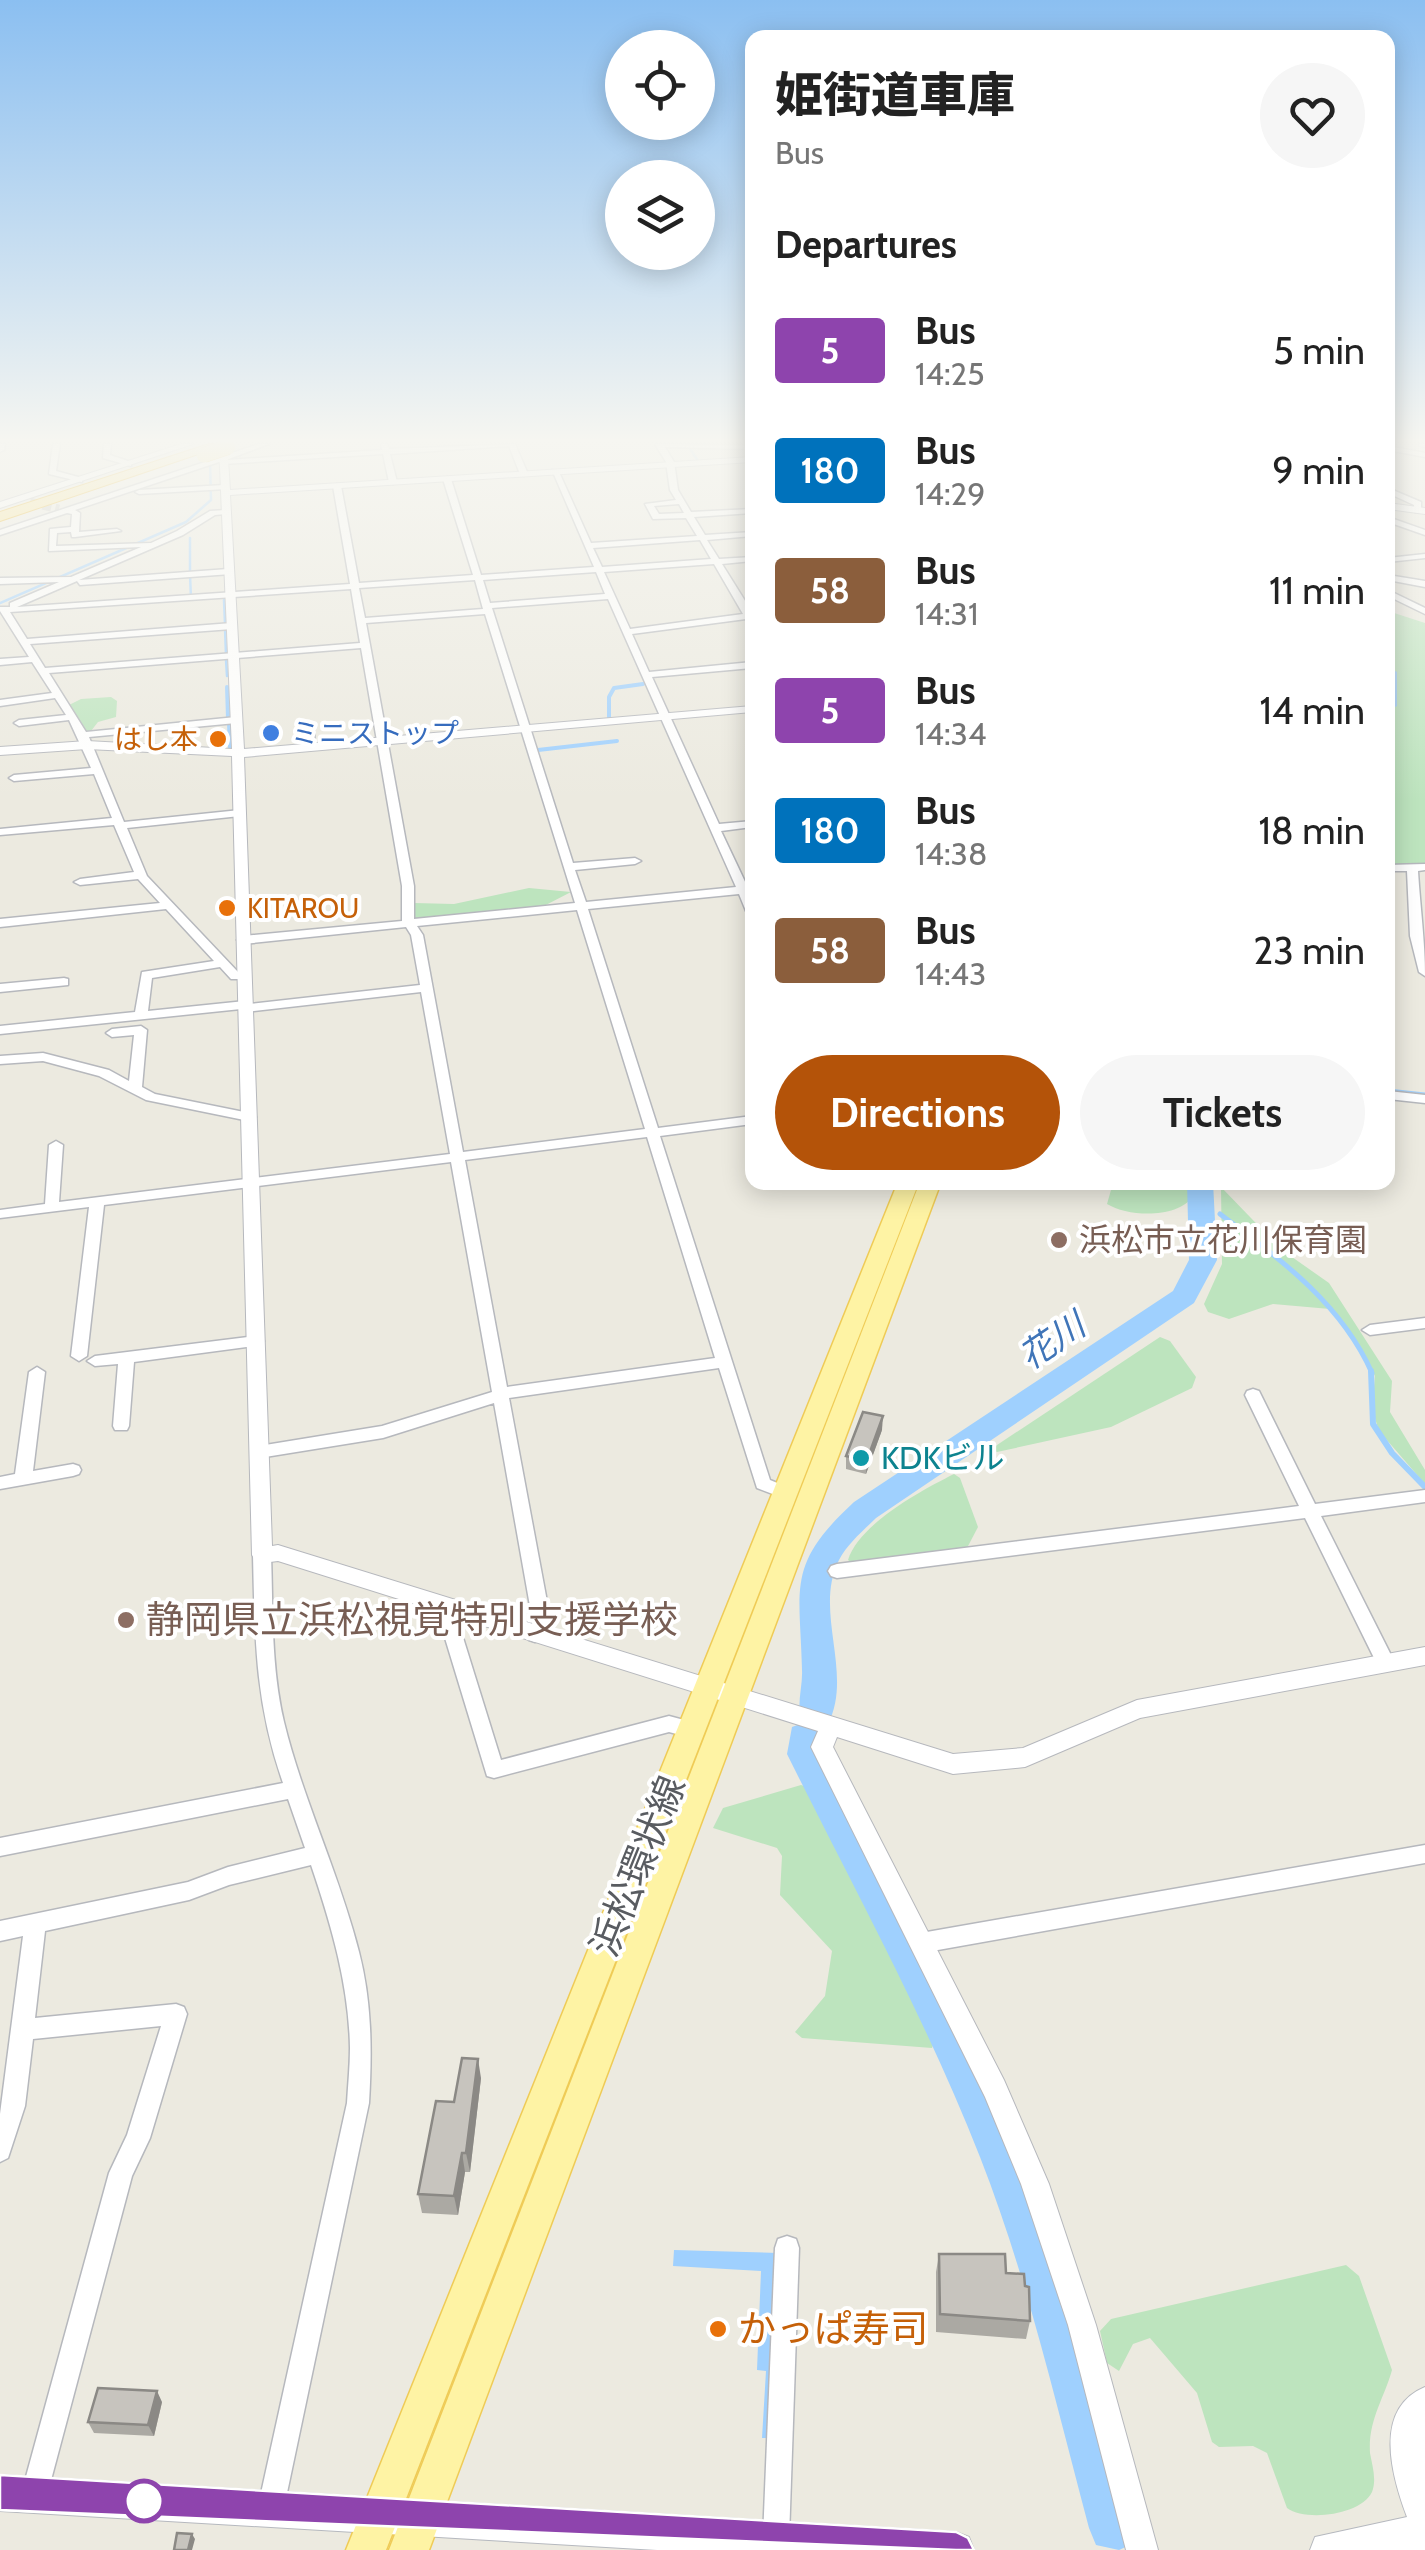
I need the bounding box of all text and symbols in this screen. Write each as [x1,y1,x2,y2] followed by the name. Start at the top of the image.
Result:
[605,30,715,270] map controls
[605,30,715,140] button: locate
[1260,63,1365,168] button: heart
[775,66,1015,124] text: 姫街道車庫
[775,133,824,172] text: Bus
[605,160,715,270] button: layers
[775,221,957,268] text: Departures
[915,307,976,354] text: Bus
[1273,327,1365,374] text: 5 min
[821,329,839,372] text: 5
[915,354,985,393] text: 14:25
[915,427,976,474] text: Bus
[1272,447,1365,494] text: 9 min
[801,449,859,492] text: 180
[915,474,986,513] text: 14:29
[915,547,976,594] text: Bus
[1269,567,1365,614] text: 11 min
[810,569,850,612] text: 58
[915,594,978,633] text: 14:31
[915,667,976,714] text: Bus
[1259,687,1365,734] text: 14 min
[821,689,839,732] text: 5
[915,714,986,753] text: 14:34
[291,716,459,750] place label: ミニストップ
[114,722,198,756] place label: はし本
[260,722,282,744] marker: ミニストップ
[207,728,229,750] marker: はし本
[915,787,976,834] text: Bus
[1258,807,1365,854] text: 18 min
[801,809,859,852] text: 180
[915,834,987,873] text: 14:38
[247,891,359,925] place label: KITAROU
[216,897,238,919] marker: KITAROU
[915,907,976,954] text: Bus
[1253,927,1365,974] text: 23 min
[810,929,850,972] text: 58
[915,954,986,993] text: 14:43
[775,1055,1060,1170] button: Directions
[1080,1055,1365,1170] button: Tickets
[1079,1220,1367,1259] place label: 浜松市立花川保育園
[1048,1229,1070,1251] marker: 浜松市立花川保育園
[1011,1301,1096,1378] water label: 花川
[881,1438,1005,1477] place label: KDKビル
[850,1447,872,1469] marker: KDKビル
[146,1596,678,1643] place label: 静岡県立浜松視覚特別支援学校
[115,1609,137,1631] marker: 静岡県立浜松視覚特別支援学校
[580,1769,695,1963] street label: 浜松環状線
[738,2305,928,2352] place label: かっぱ寿司
[707,2318,729,2340] marker: かっぱ寿司
[123,2480,165,2522] unlabelled marker

